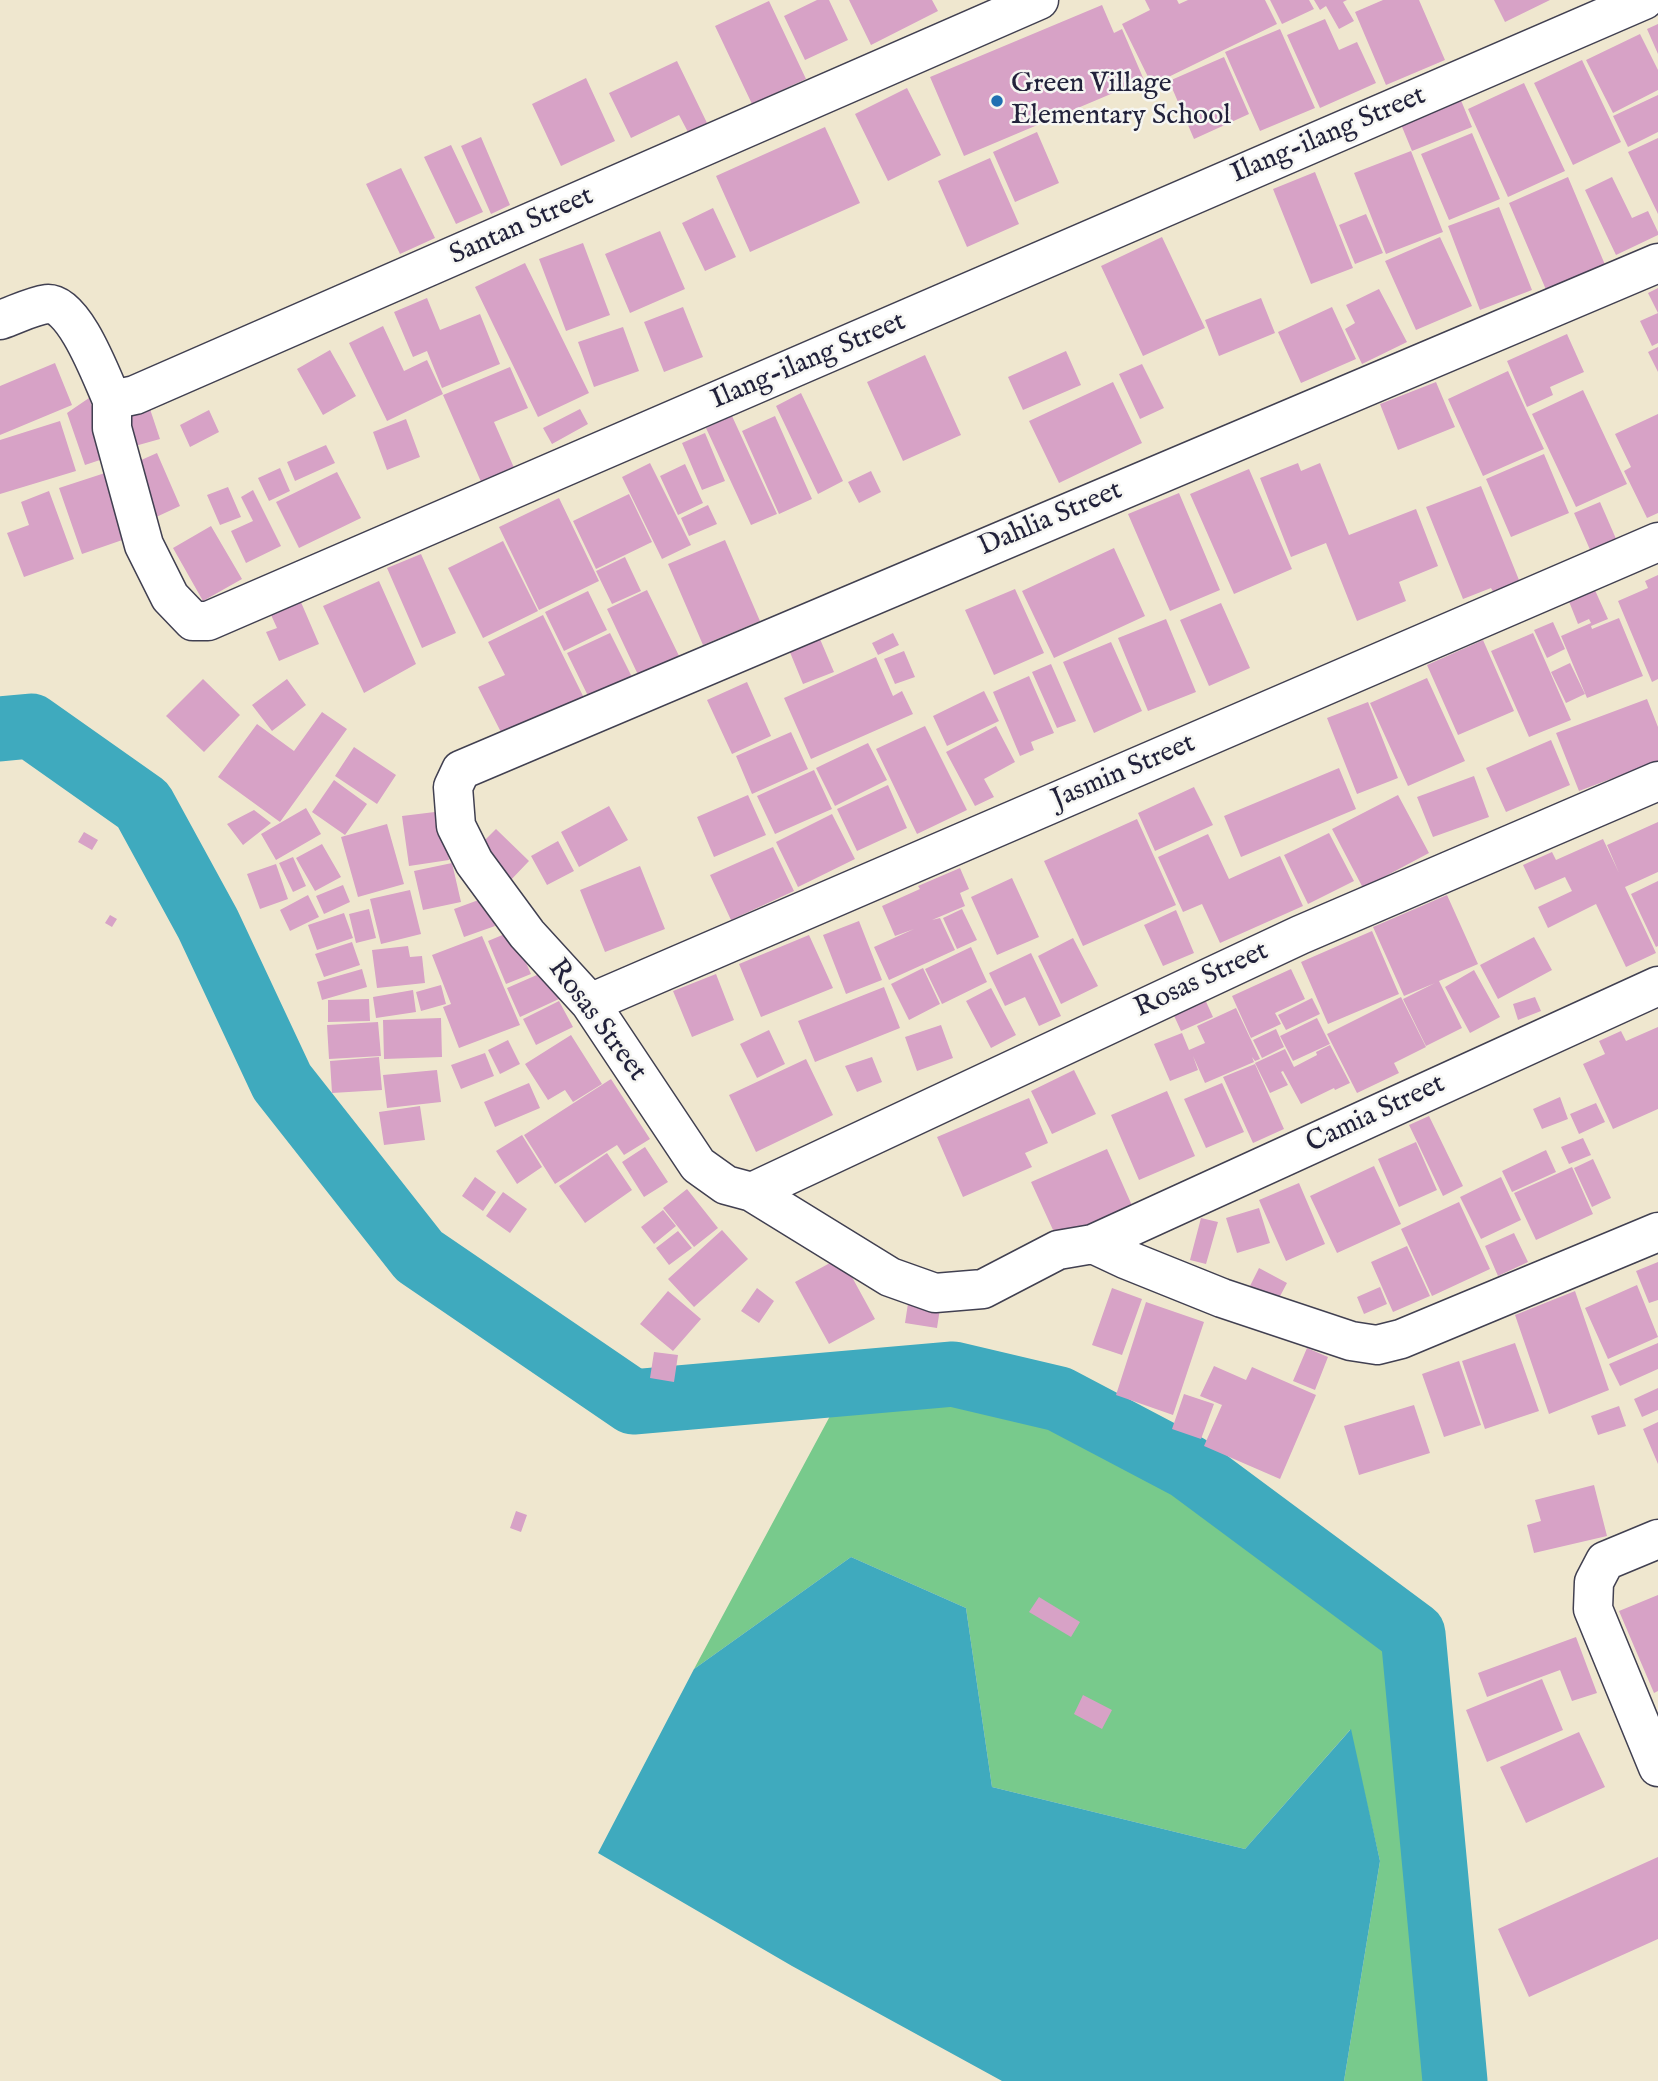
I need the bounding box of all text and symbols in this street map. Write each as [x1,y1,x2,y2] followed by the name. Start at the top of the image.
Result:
[1011,68,1231,134] place label: Green Village Elementary School
[1227,80,1431,192] street label: Ilang-ilang Street
[989,93,1005,109] marker: Green Village Elementary School
[445,180,599,274] street label: Santan Street
[707,306,911,418] street label: Ilang-ilang Street
[974,475,1128,565] street label: Dahlia Street
[1047,728,1201,818] street label: Jasmin Street
[1130,935,1274,1027] street label: Rosas Street
[539,954,653,1088] street label: Rosas Street
[1301,1068,1451,1162] street label: Camia Street

